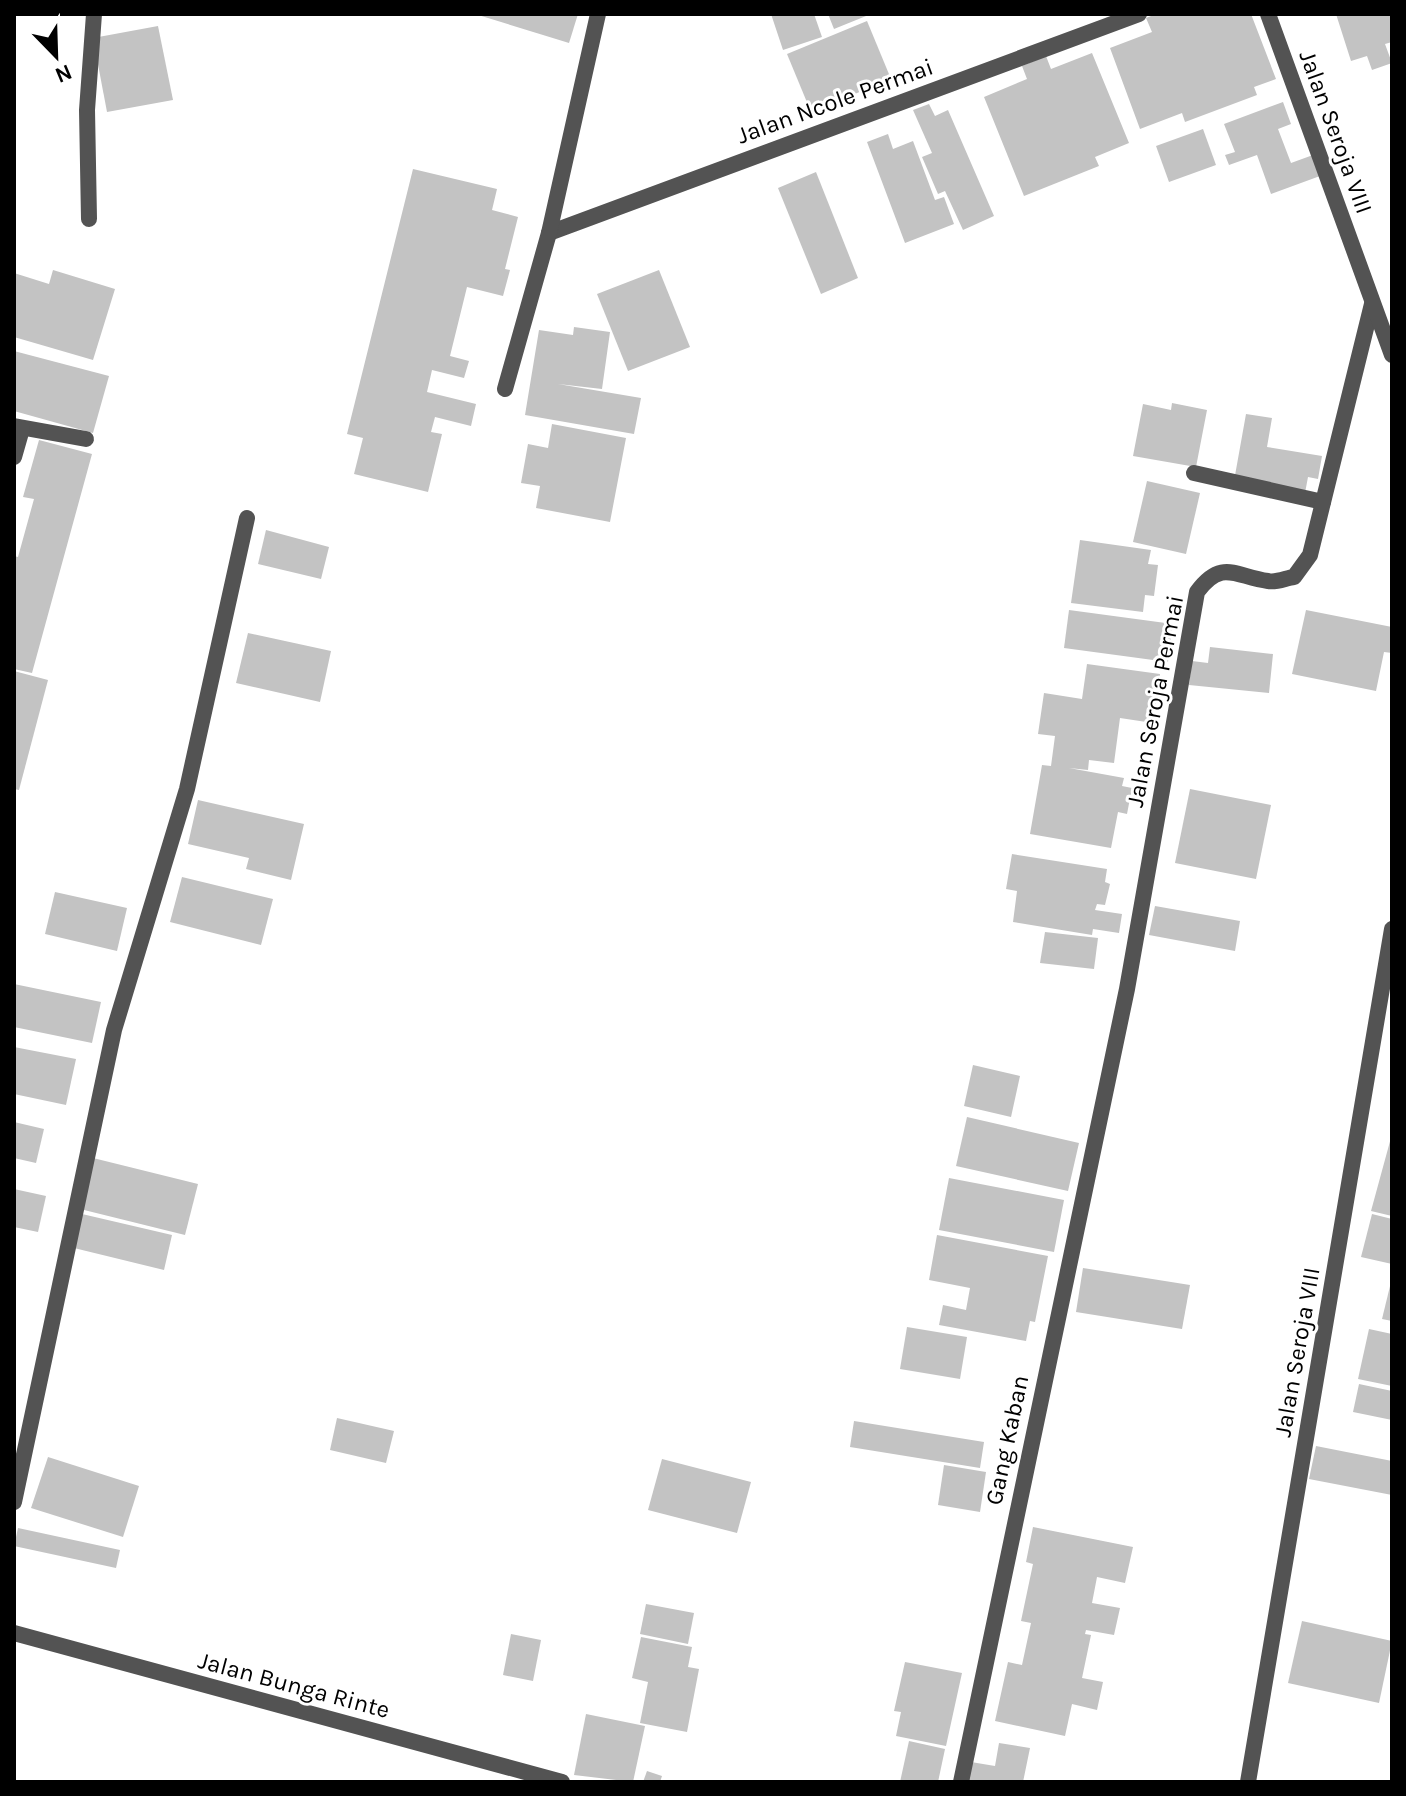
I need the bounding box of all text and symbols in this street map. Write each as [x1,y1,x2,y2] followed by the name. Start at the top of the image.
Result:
[16,16,96,96] north arrow
[1293,47,1379,217] street label: Jalan Seroja VIII
[733,52,937,150] street label: Jalan Ncole Permai
[51,58,76,89] text: N
[1121,593,1189,809] street label: Jalan Seroja Permai
[1268,1265,1326,1439] street label: Jalan Seroja VIII
[980,1372,1034,1508] street label: Gang Kaban
[195,1646,393,1724] street label: Jalan Bunga Rinte

